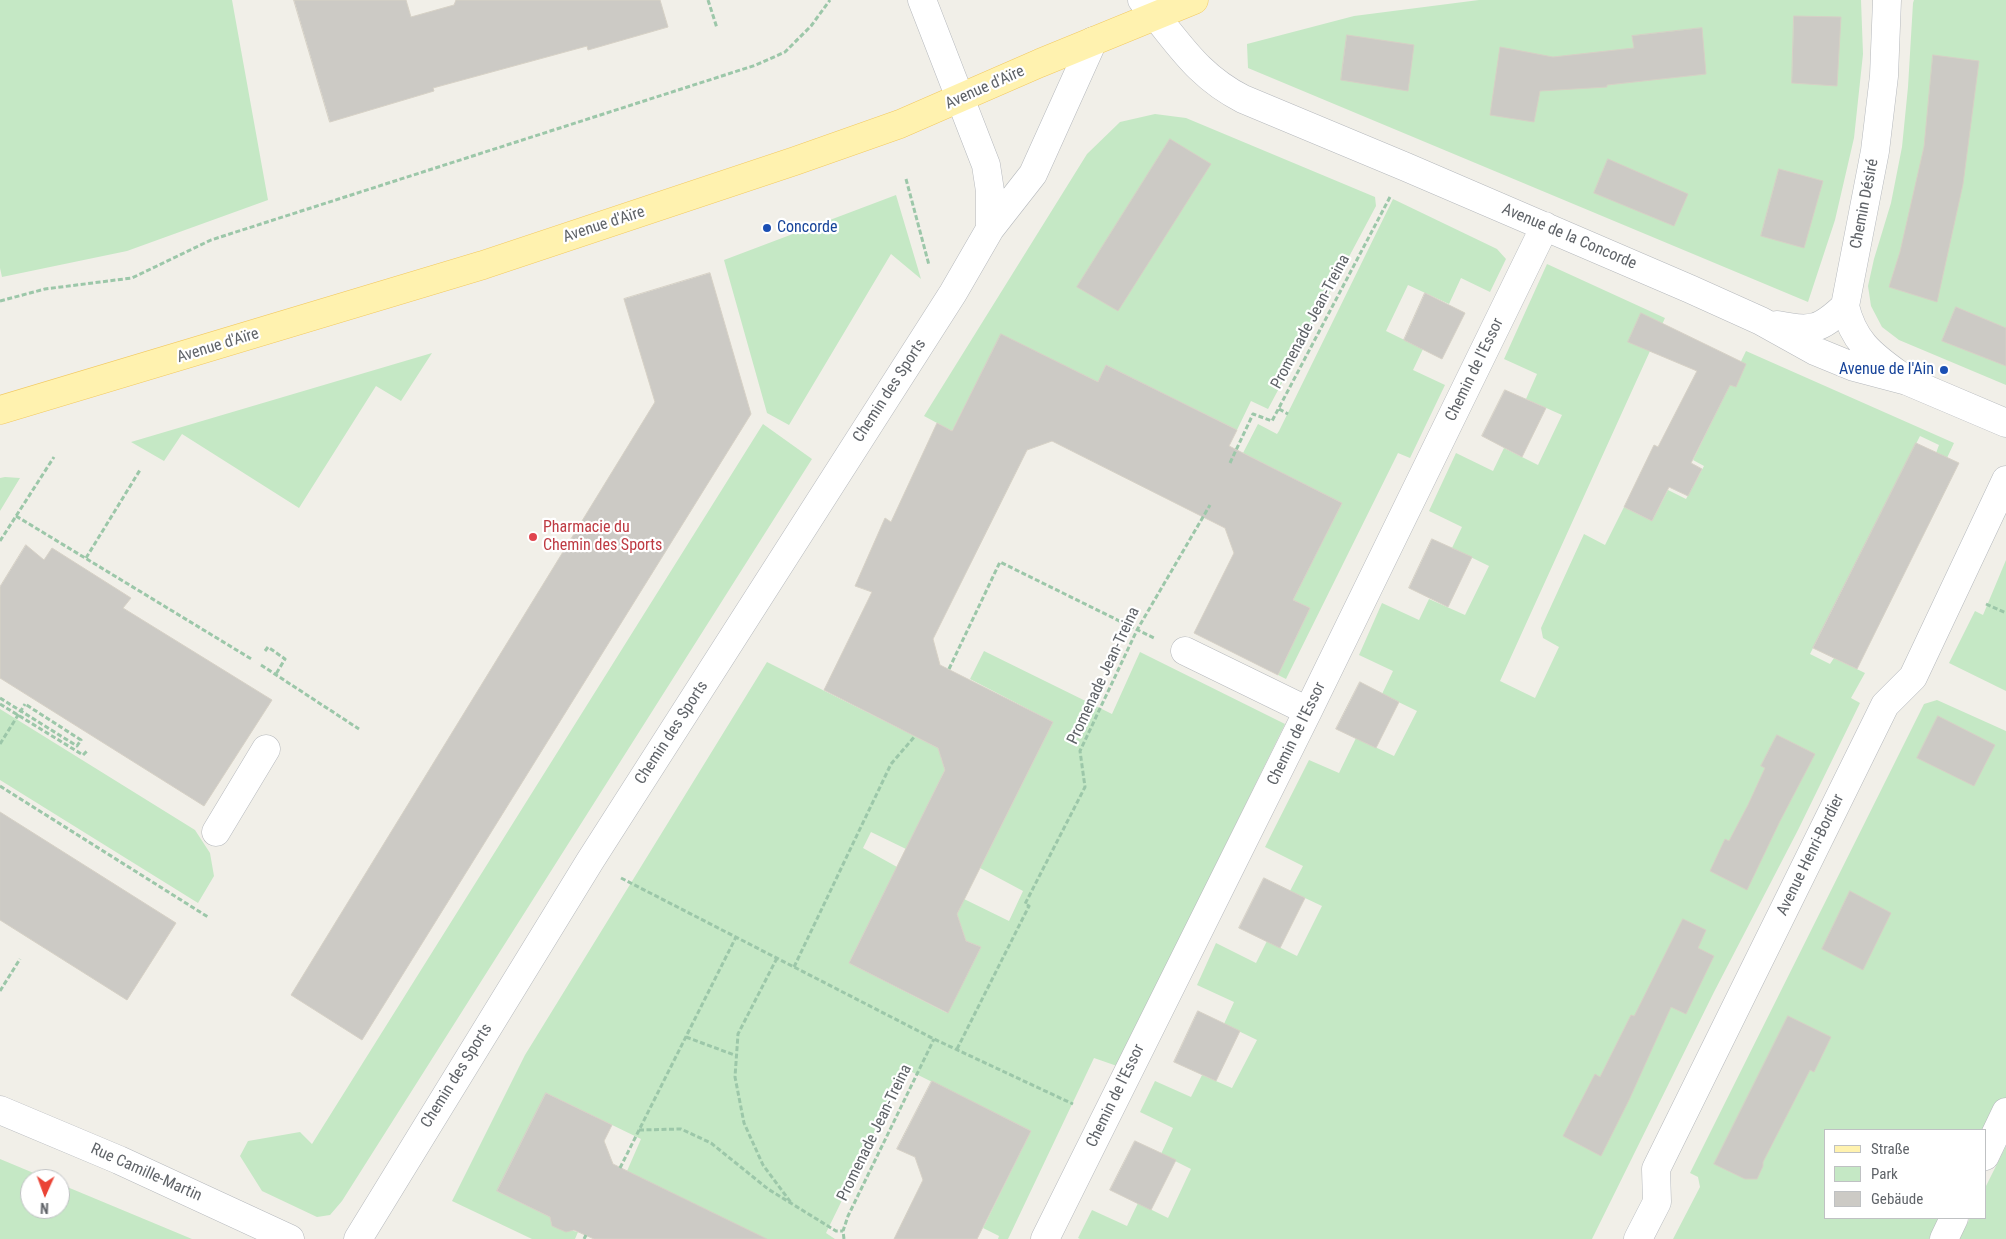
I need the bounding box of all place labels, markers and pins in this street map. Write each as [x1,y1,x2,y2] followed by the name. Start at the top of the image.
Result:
[777,218,837,238] place label: Concorde
[761,222,773,234] marker: Concorde
[1839,360,1934,380] place label: Avenue de l'Ain
[1938,364,1950,376] marker: Avenue de l'Ain
[543,518,662,556] place label: Pharmacie du Chemin des Sports
[527,531,539,543] marker: Pharmacie du Chemin des Sports

